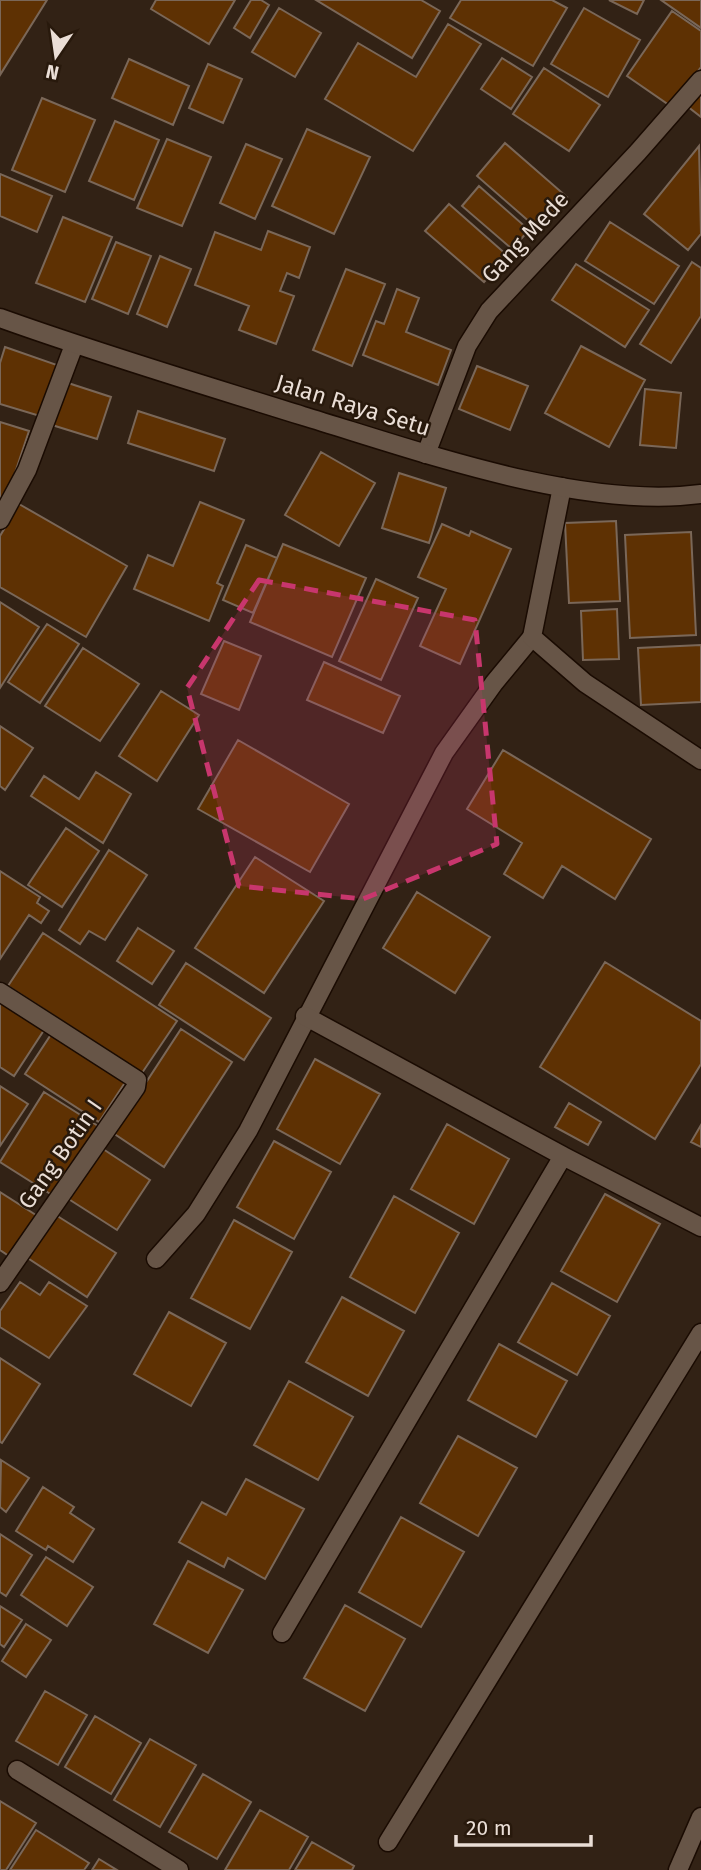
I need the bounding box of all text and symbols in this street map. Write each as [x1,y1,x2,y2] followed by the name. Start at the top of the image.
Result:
[21,21,91,91] north arrow
[44,59,61,85] text: N
[475,185,575,289] street label: Gang Mede
[272,368,434,442] street label: Jalan Raya Setu
[12,1094,108,1214] street label: Gang Botin I
[456,1804,591,1848] scale bar
[466,1815,512,1841] text: 20 m

